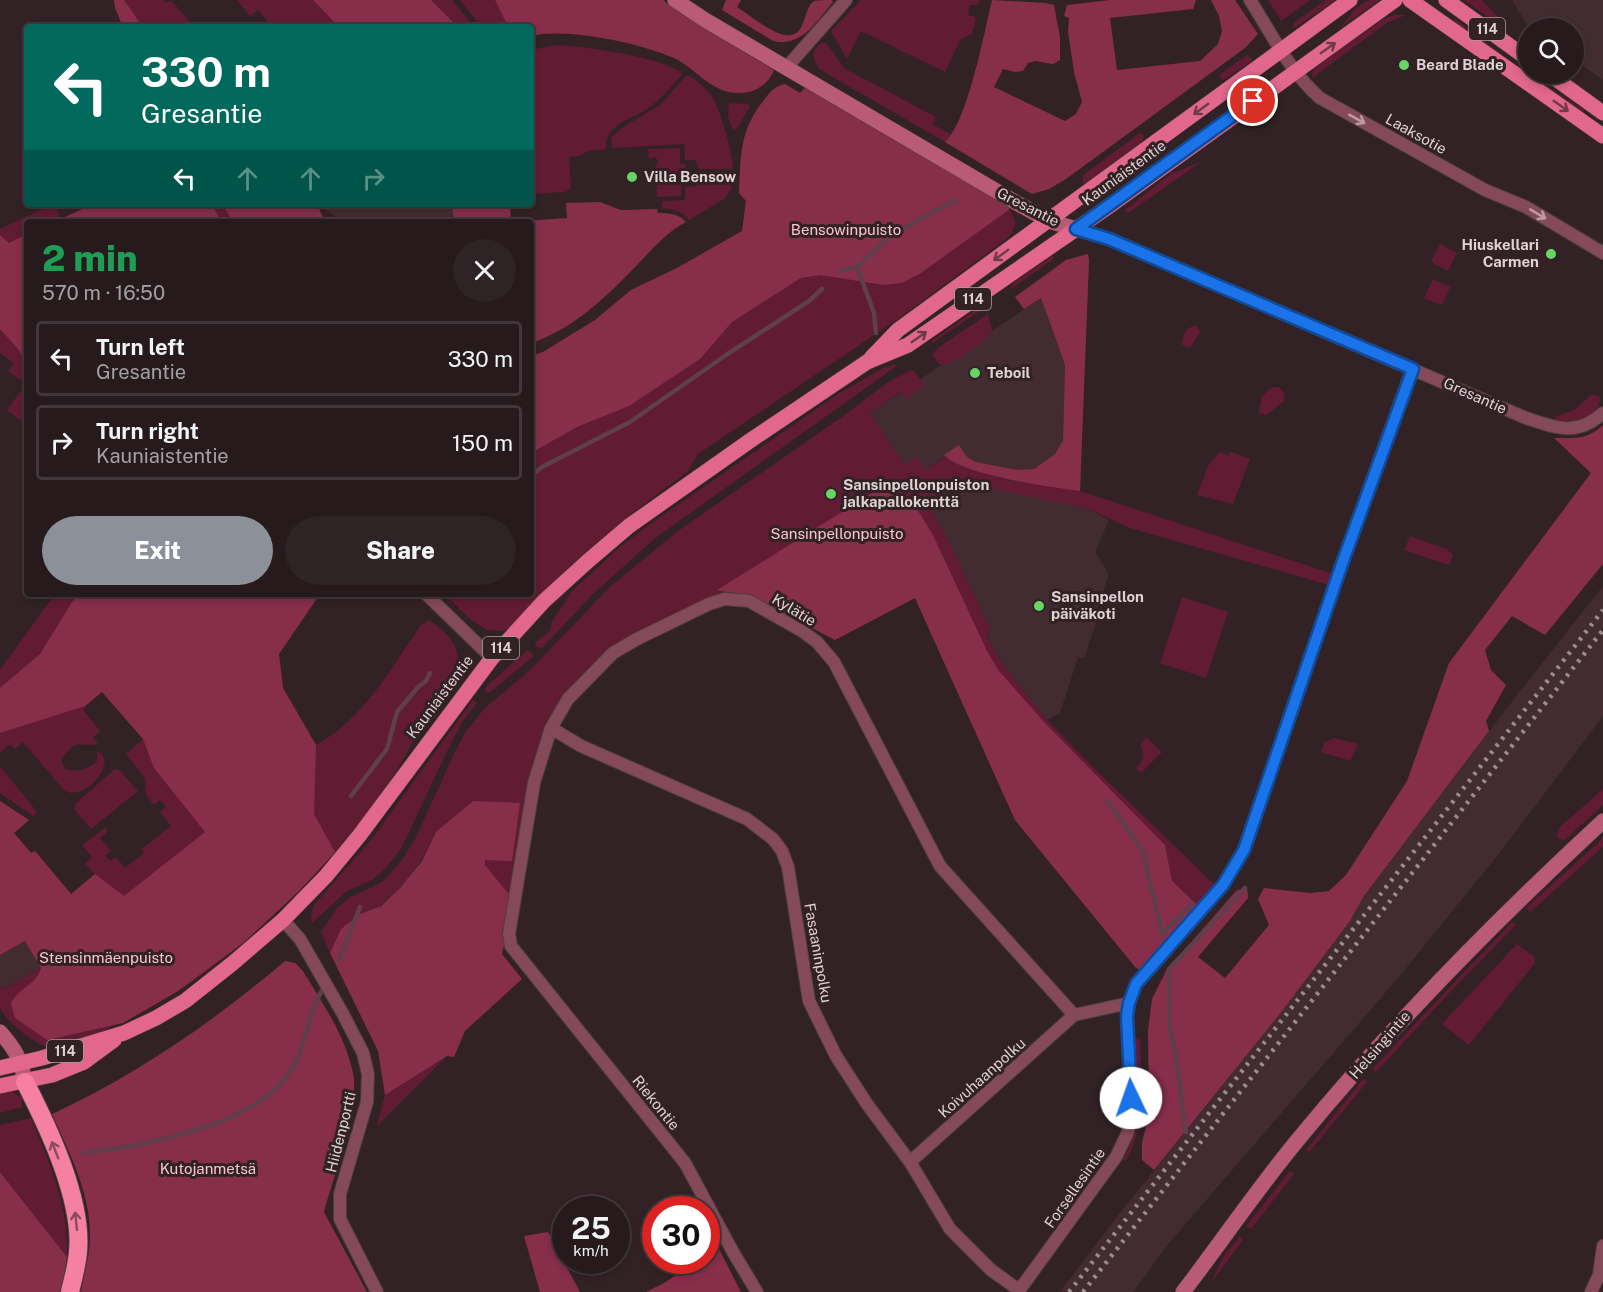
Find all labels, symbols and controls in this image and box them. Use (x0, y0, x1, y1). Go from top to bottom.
road number: 114 (1469, 18, 1505, 40)
map controls (1518, 18, 1584, 84)
button: search (1518, 18, 1584, 84)
one-way arrow (1320, 42, 1336, 54)
text: 330 m (141, 47, 271, 96)
icon: left (42, 48, 120, 126)
place label: Beard Blade (1416, 56, 1504, 73)
marker: Beard Blade (1397, 58, 1411, 72)
pin (1227, 75, 1278, 126)
icon: arrive (1236, 84, 1269, 117)
text: Gresantie (141, 97, 262, 129)
one-way arrow (1552, 100, 1568, 112)
one-way arrow (1193, 103, 1209, 115)
street label: Laaksotie (1383, 110, 1450, 157)
one-way arrow (1348, 113, 1365, 125)
street label: Kauniaistentie (1078, 136, 1169, 209)
icon: left (168, 162, 201, 195)
icon: ahead (231, 162, 264, 195)
icon: ahead (294, 162, 327, 195)
icon: right (357, 162, 390, 195)
place label: Villa Bensow (644, 168, 736, 185)
marker: Villa Bensow (625, 170, 639, 184)
street label: Gresantie (994, 184, 1062, 229)
one-way arrow (1529, 209, 1546, 221)
park label: Bensowinpuisto (791, 221, 901, 238)
place label: Hiuskellari Carmen (1461, 236, 1539, 270)
text: 2 min (42, 237, 138, 279)
button: close (453, 239, 516, 302)
marker: Hiuskellari Carmen (1544, 247, 1558, 261)
one-way arrow (994, 249, 1010, 262)
text: 570 m · 16:50 (42, 281, 165, 305)
road number: 114 (955, 288, 991, 310)
one-way arrow (911, 331, 927, 343)
text: Turn left (96, 334, 185, 360)
icon: left (45, 342, 78, 375)
text: 330 m (448, 346, 513, 372)
text: Gresantie (96, 360, 186, 384)
place label: Teboil (987, 364, 1031, 381)
marker: Teboil (968, 366, 982, 380)
street label: Gresantie (1441, 374, 1509, 417)
text: Turn right (96, 418, 199, 444)
icon: right (45, 426, 78, 459)
text: 150 m (452, 430, 513, 456)
text: Kauniaistentie (96, 444, 229, 468)
place label: Sansinpellonpuiston jalkapallokenttä (842, 476, 989, 510)
marker: Sansinpellonpuiston jalkapallokenttä (824, 487, 838, 501)
button: Exit (42, 516, 273, 585)
button: Share (285, 516, 516, 585)
park label: Sansinpellonpuisto (771, 525, 903, 542)
place label: Sansinpellon päiväkoti (1051, 588, 1144, 622)
street label: Kylätie (769, 590, 819, 629)
marker: Sansinpellon päiväkoti (1032, 599, 1046, 613)
road number: 114 (483, 637, 519, 659)
street label: Kauniaistentie (403, 652, 476, 742)
street label: Fasaaninpolku (801, 902, 836, 1004)
park label: Stensinmäenpuisto (39, 949, 173, 966)
street label: Helsingintie (1346, 1007, 1414, 1082)
street label: Koivuhaanpolku (935, 1034, 1029, 1121)
road number: 114 (47, 1040, 83, 1062)
position arrow (1099, 1066, 1163, 1130)
street label: Riekontie (629, 1072, 684, 1133)
street label: Hiidenportti (322, 1090, 359, 1174)
one-way arrow (49, 1141, 60, 1160)
street label: Forsellesintie (1041, 1144, 1108, 1231)
park label: Kutojanmetsä (160, 1160, 256, 1177)
speed limit sign: 30 (642, 1196, 720, 1274)
text: 25 (571, 1210, 611, 1246)
one-way arrow (71, 1211, 82, 1231)
text: km/h (573, 1242, 609, 1259)

